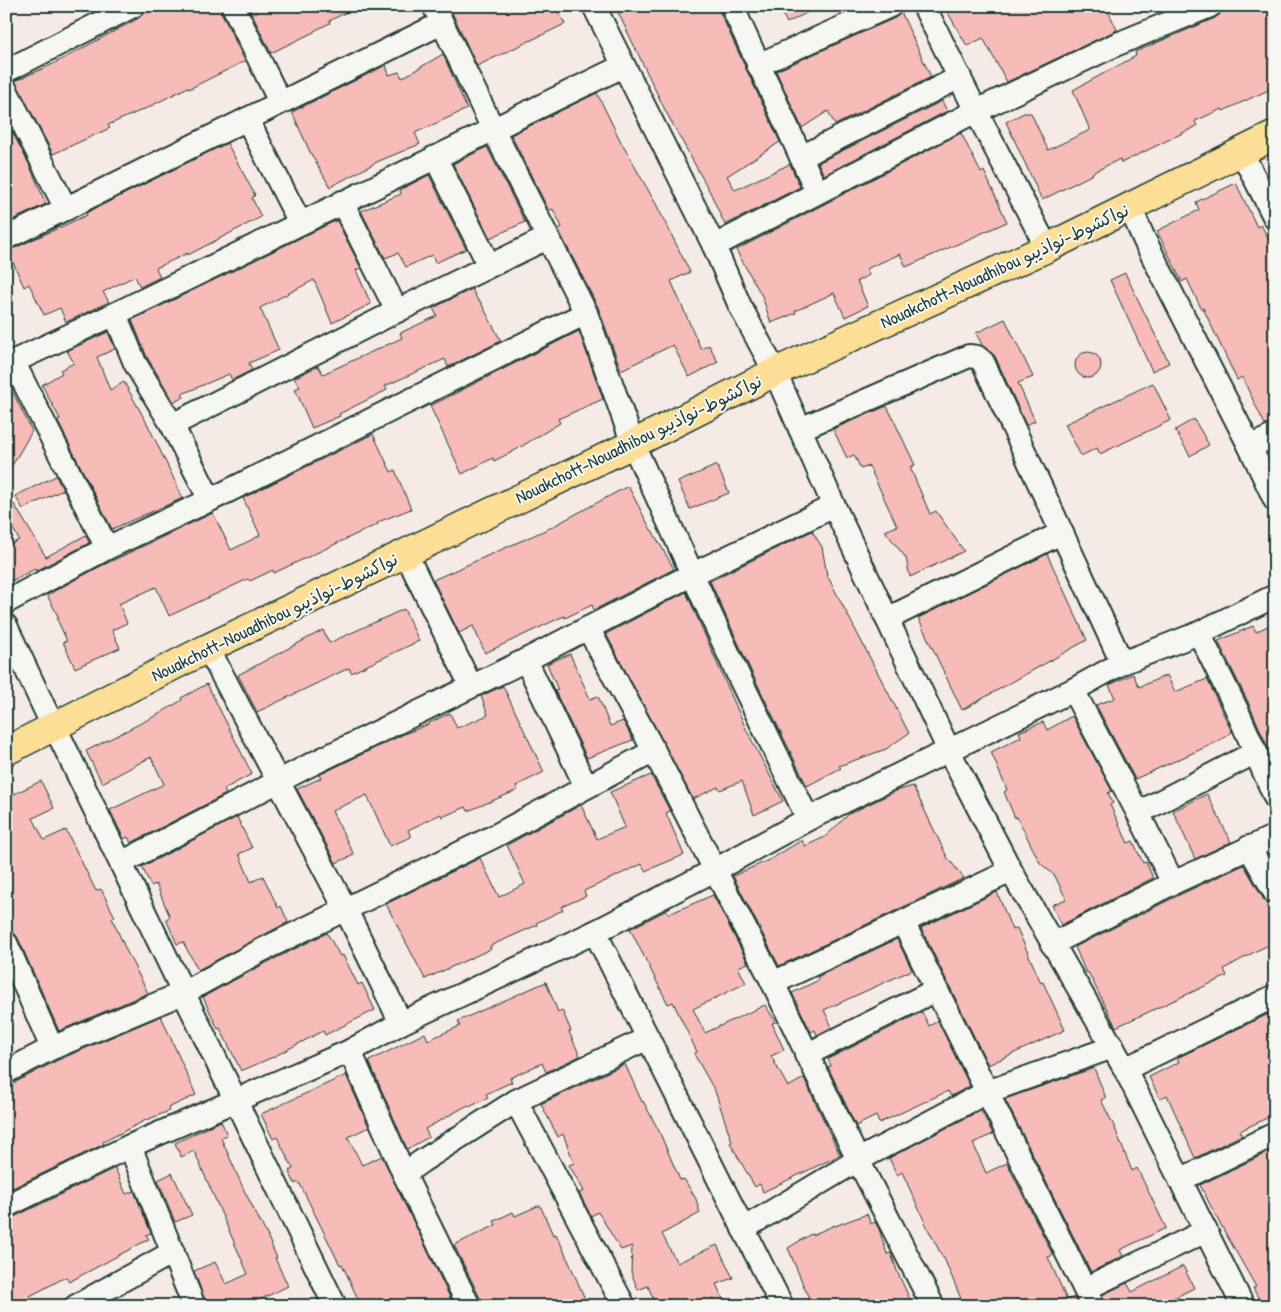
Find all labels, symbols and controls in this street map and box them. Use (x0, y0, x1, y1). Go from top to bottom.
street label: Nouakchott-Nouadhibou نواكشوط-نواذيبو (876, 197, 1134, 334)
street label: Nouakchott-Nouadhibou نواكشوط-نواذيبو (511, 368, 767, 510)
street label: Nouakchott-Nouadhibou نواكشوط-نواذيبو (147, 546, 403, 688)

